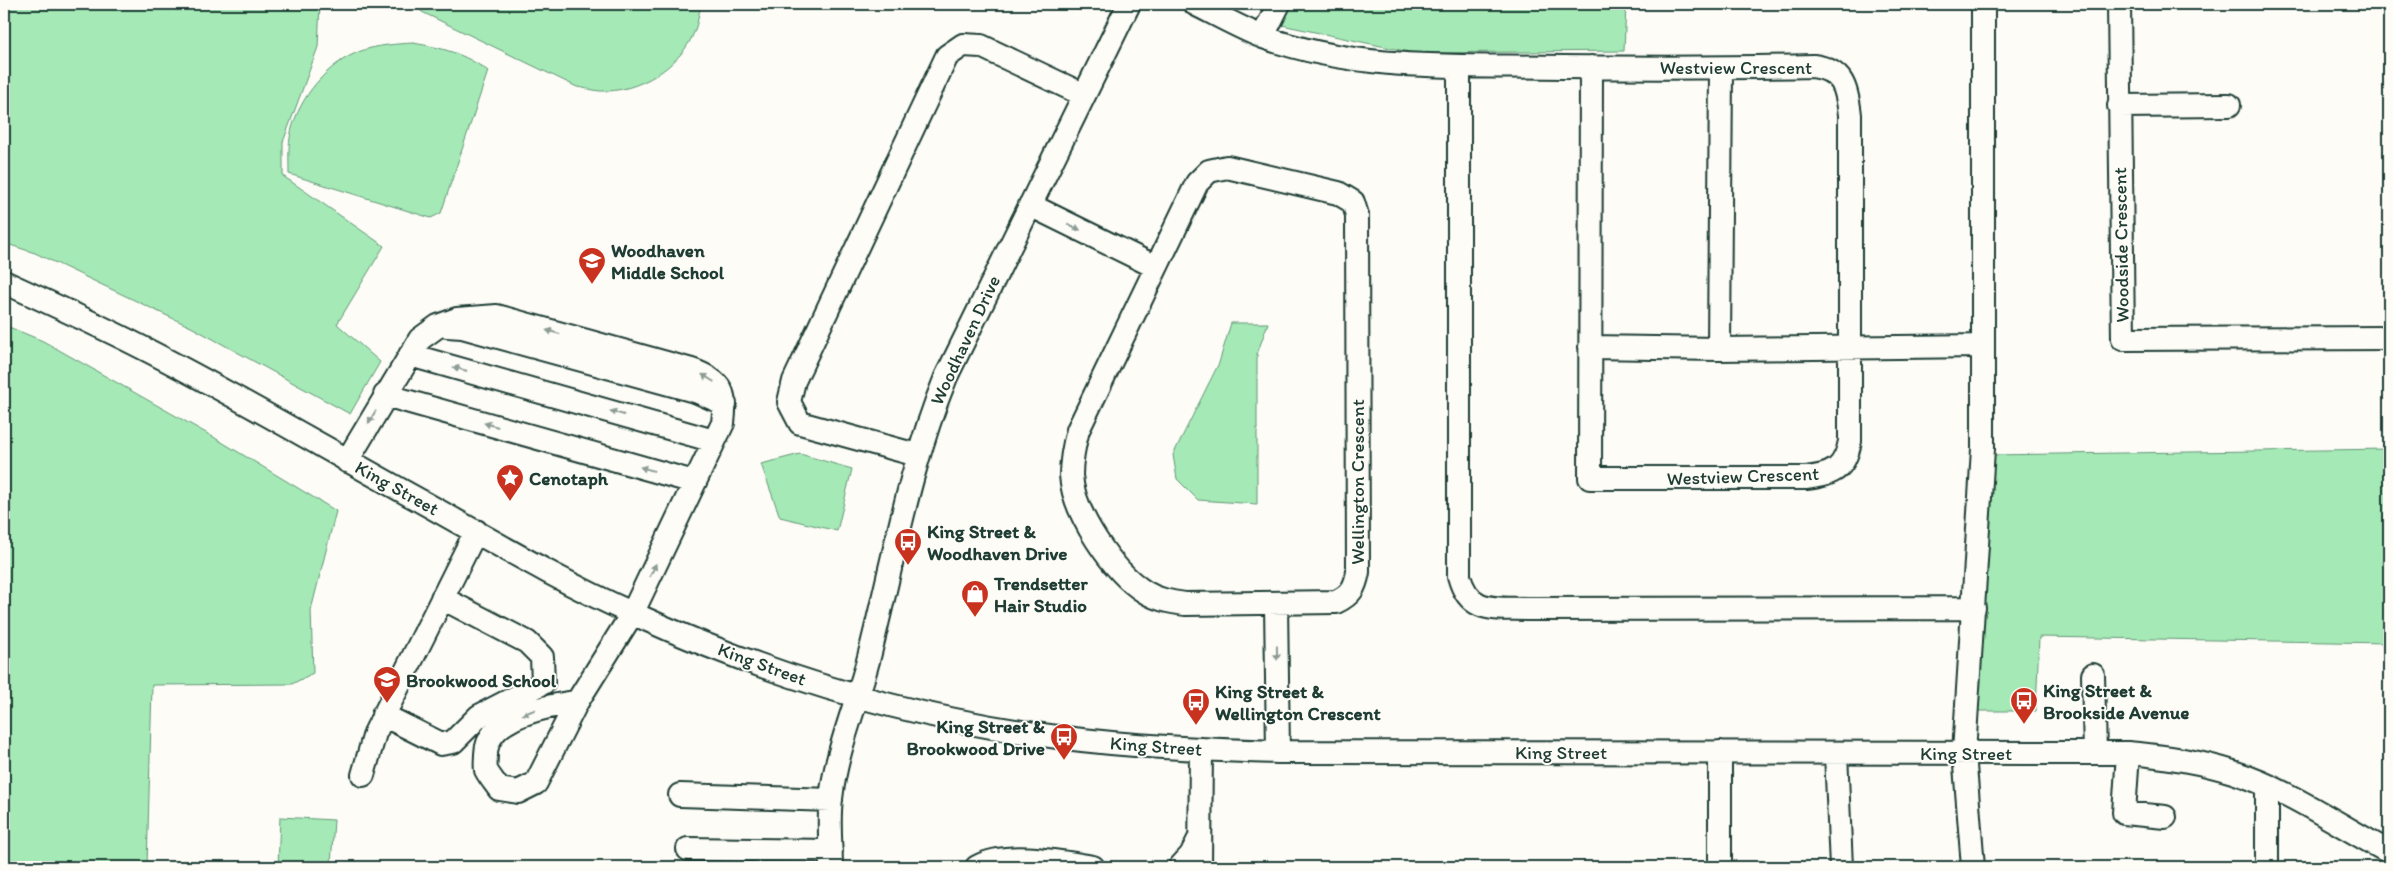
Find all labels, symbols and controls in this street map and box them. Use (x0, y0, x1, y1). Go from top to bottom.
street label: Westview Crescent (1660, 56, 1812, 79)
street label: Woodside Crescent (2108, 167, 2134, 323)
one-way arrow (1067, 223, 1081, 231)
place label: Woodhaven Middle School (611, 239, 725, 284)
school or university icon: Woodhaven Middle School (577, 246, 607, 285)
street label: Woodhaven Drive (925, 271, 1005, 409)
one-way arrow (545, 327, 560, 335)
one-way arrow (453, 365, 468, 373)
one-way arrow (701, 373, 715, 382)
street label: Wellington Crescent (1346, 399, 1369, 565)
one-way arrow (609, 409, 624, 417)
one-way arrow (367, 411, 376, 424)
one-way arrow (483, 421, 499, 429)
street label: King Street (351, 456, 443, 520)
street label: Westview Crescent (1666, 462, 1820, 490)
place icon: Cenotaph (495, 463, 525, 502)
one-way arrow (640, 465, 655, 473)
place label: Cenotaph (529, 467, 609, 490)
place label: King Street & Woodhaven Drive (927, 520, 1067, 565)
bus stop icon: King Street & Woodhaven Drive (893, 527, 923, 566)
one-way arrow (650, 563, 658, 577)
place label: Trendsetter Hair Studio (993, 572, 1089, 617)
shop icon: Trendsetter Hair Studio (960, 579, 990, 618)
street label: King Street (715, 637, 809, 691)
one-way arrow (1273, 645, 1281, 661)
school or university icon: Brookwood School (372, 665, 402, 704)
place label: Brookwood School (406, 669, 557, 692)
place label: King Street & Brookside Avenue (2043, 679, 2189, 724)
place label: King Street & Wellington Crescent (1215, 680, 1381, 725)
bus stop icon: King Street & Brookside Avenue (2009, 686, 2039, 725)
bus stop icon: King Street & Wellington Crescent (1181, 687, 1211, 726)
one-way arrow (522, 709, 536, 717)
place label: King Street & Brookwood Drive (906, 715, 1046, 760)
bus stop icon: King Street & Brookwood Drive (1049, 722, 1079, 761)
street label: King Street (1109, 731, 1203, 761)
street label: King Street (1515, 741, 1607, 764)
street label: King Street (1920, 742, 2012, 765)

